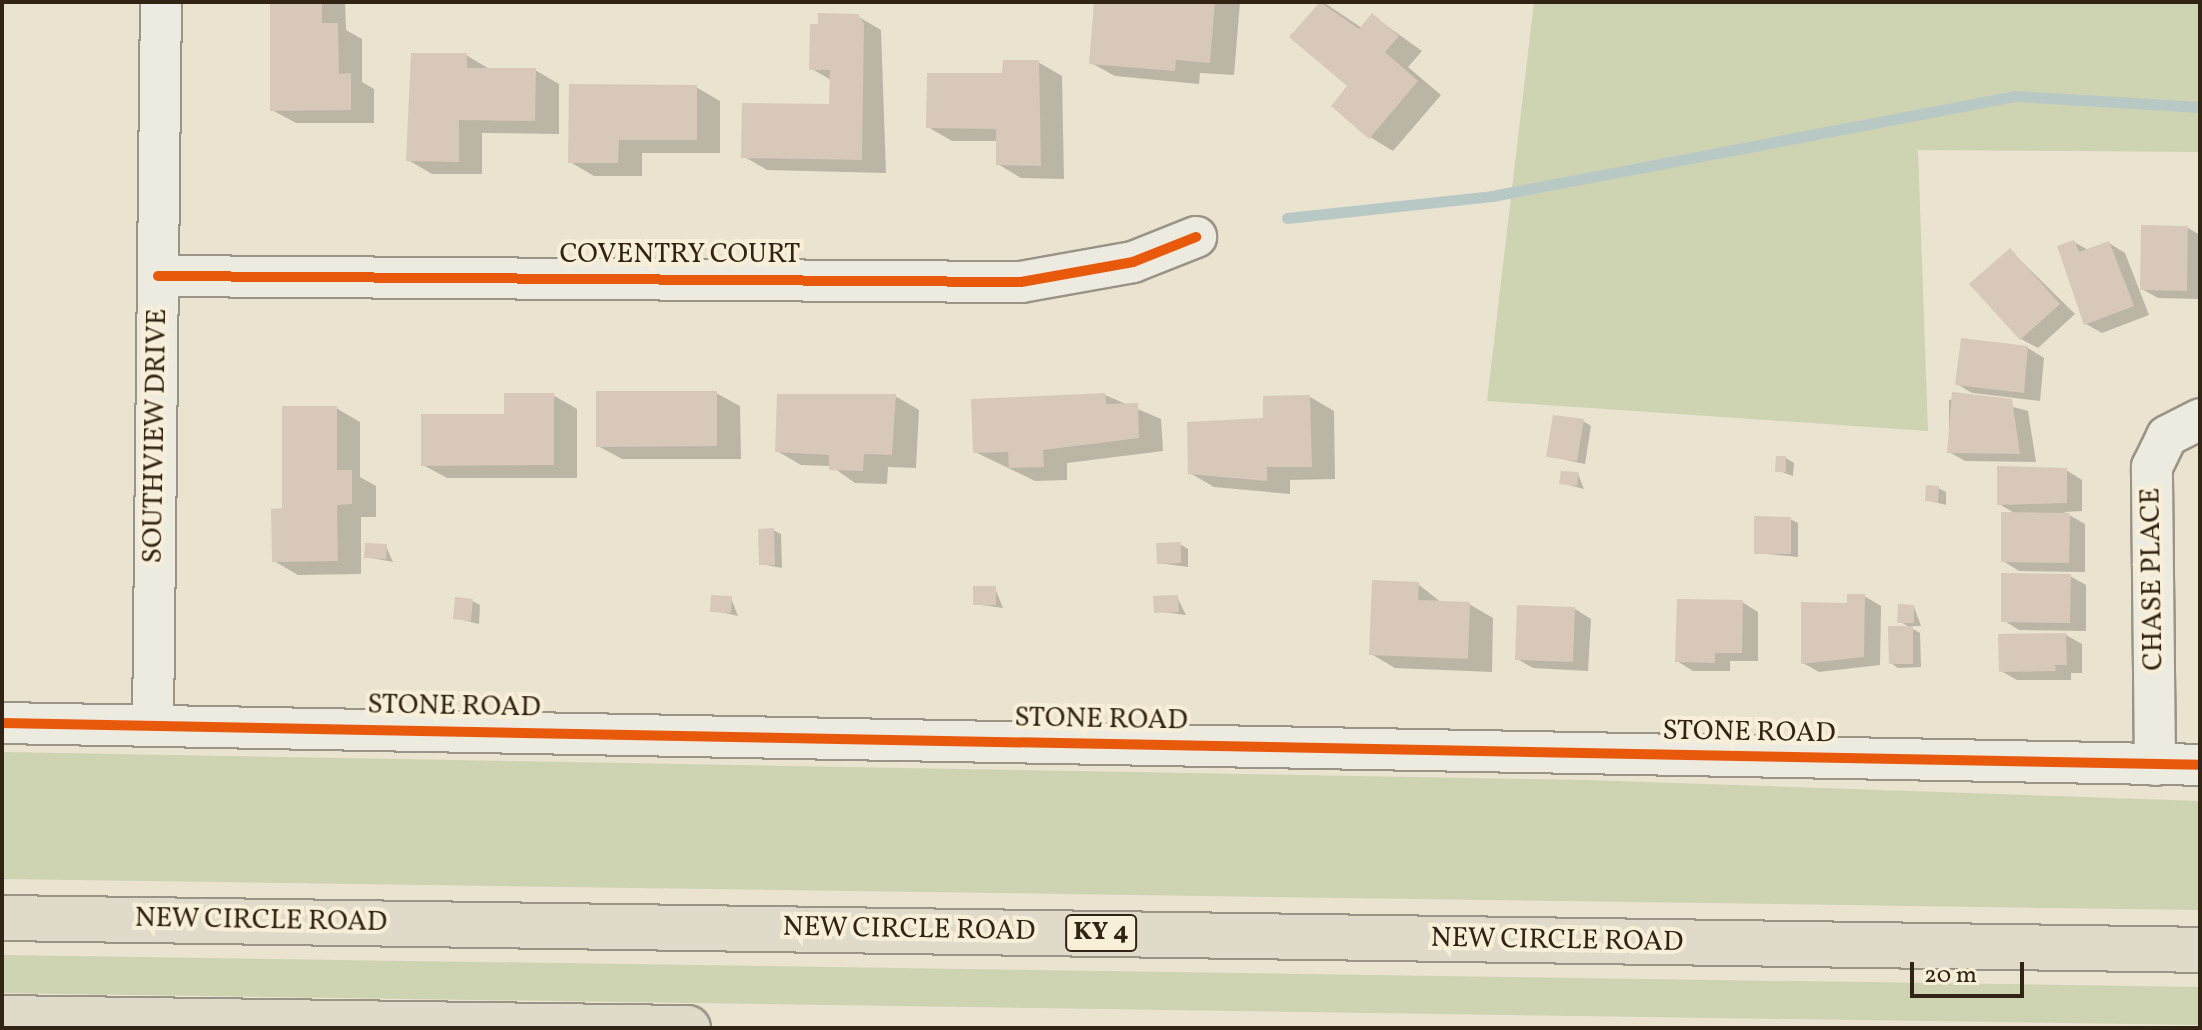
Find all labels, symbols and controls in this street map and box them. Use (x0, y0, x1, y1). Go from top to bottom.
street label: COVENTRY COURT (559, 238, 801, 272)
street label: SOUTHVIEW DRIVE (137, 308, 175, 564)
street label: CHASE PLACE (2135, 487, 2171, 671)
street label: STONE ROAD (367, 689, 541, 725)
street label: STONE ROAD (1014, 702, 1188, 738)
street label: STONE ROAD (1662, 715, 1836, 751)
street label: NEW CIRCLE ROAD (134, 902, 388, 940)
street label: NEW CIRCLE ROAD (782, 911, 1036, 949)
road number: KY 4 (1063, 911, 1139, 955)
street label: NEW CIRCLE ROAD (1430, 922, 1684, 960)
scale bar (1914, 946, 2028, 996)
text: 20 m (1924, 959, 1977, 993)

